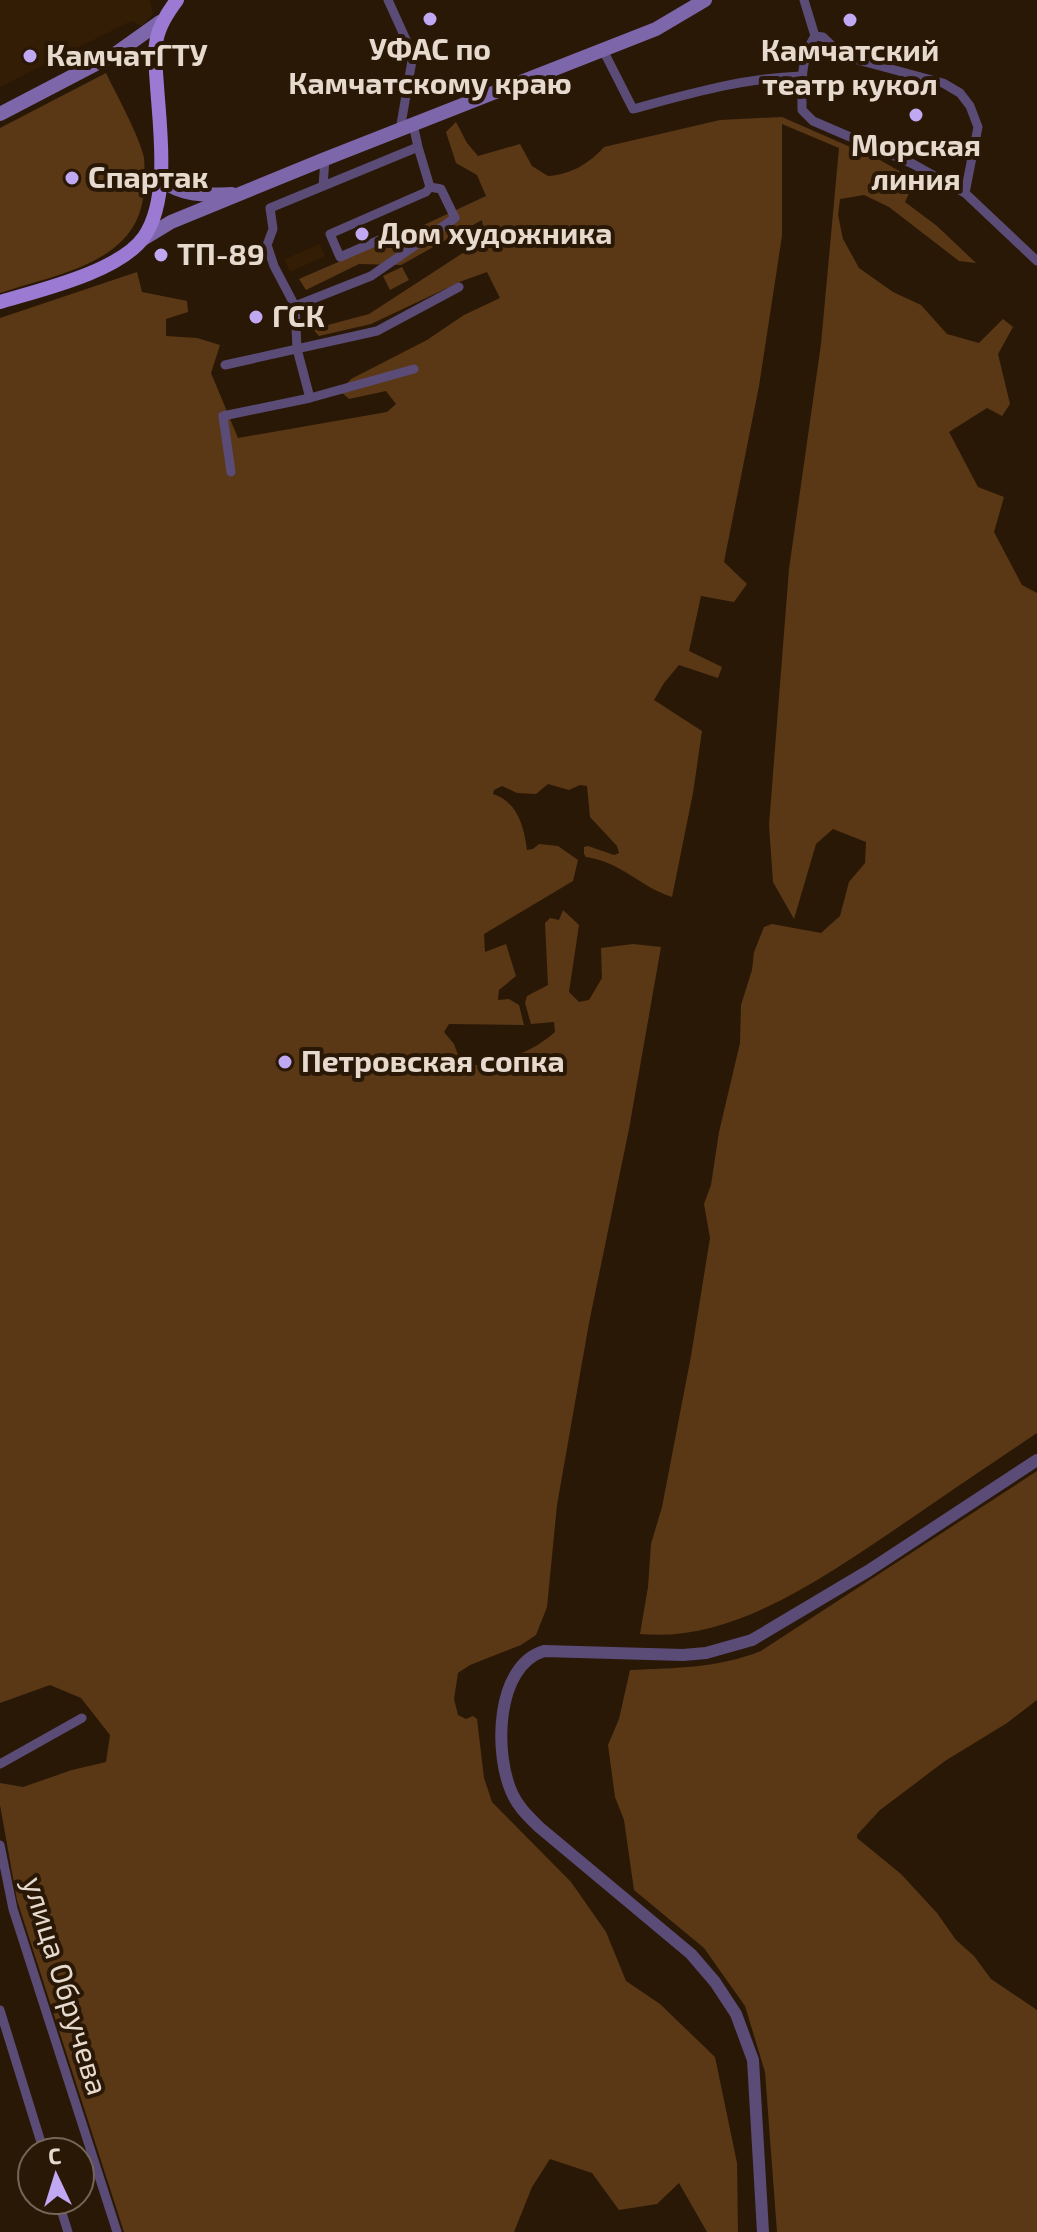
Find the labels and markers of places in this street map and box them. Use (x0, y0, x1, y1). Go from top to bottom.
marker: УФАС по Камчатскому краю (421, 10, 439, 28)
marker: Камчатский театр кукол (841, 11, 859, 29)
place label: УФАС по Камчатскому краю (288, 30, 572, 101)
place label: Камчатский театр кукол (761, 31, 939, 102)
place label: КамчатГТУ (46, 36, 208, 72)
marker: КамчатГТУ (21, 47, 39, 65)
marker: Морская линия (907, 106, 925, 124)
place label: Морская линия (851, 126, 981, 196)
place label: Спартак (88, 158, 208, 194)
marker: Спартак (63, 169, 81, 187)
place label: Дом художника (378, 214, 612, 251)
marker: Дом художника (353, 225, 371, 243)
place label: ТП-89 (177, 235, 265, 271)
marker: ТП-89 (152, 246, 170, 264)
place label: ГСК (272, 297, 325, 333)
marker: ГСК (247, 308, 265, 326)
place label: Петровская сопка (301, 1042, 565, 1078)
marker: Петровская сопка (276, 1053, 294, 1071)

